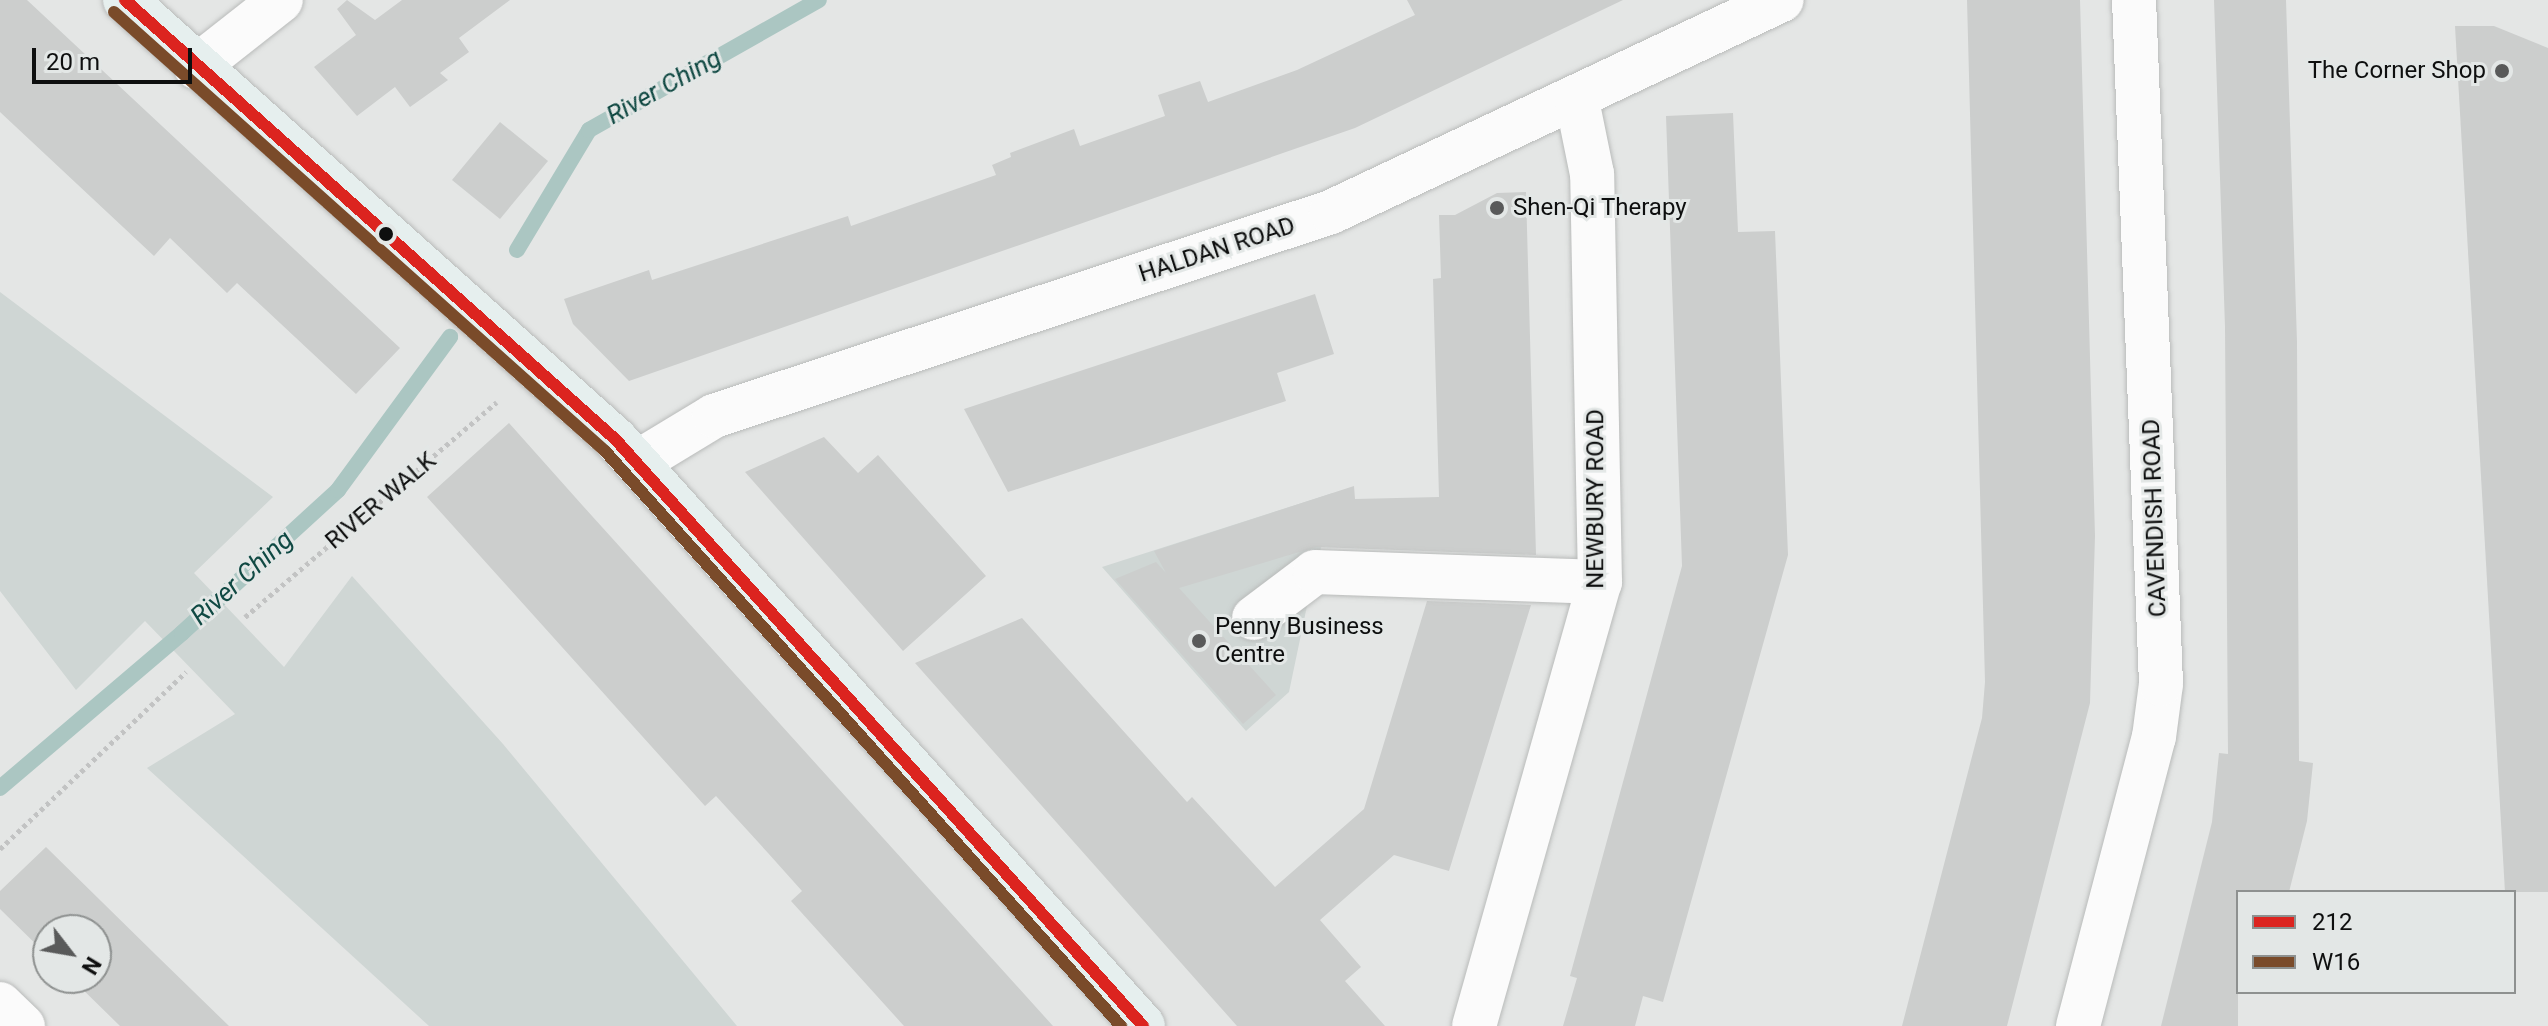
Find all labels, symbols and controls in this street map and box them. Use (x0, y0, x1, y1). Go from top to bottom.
scale bar (36, 32, 196, 82)
water label: River Ching (601, 43, 727, 131)
text: 20 m (46, 48, 100, 76)
place label: The Corner Shop (2308, 57, 2486, 85)
marker: The Corner Shop (2493, 62, 2511, 80)
place label: Shen-Qi Therapy (1513, 194, 1687, 222)
marker: Shen-Qi Therapy (1488, 199, 1506, 217)
street label: HALDAN ROAD (1135, 211, 1299, 289)
unlabelled marker (378, 226, 394, 242)
street label: NEWBURY ROAD (1582, 409, 1610, 589)
street label: CAVENDISH ROAD (2137, 418, 2173, 618)
street label: RIVER WALK (320, 446, 442, 556)
water label: River Ching (185, 524, 299, 632)
place label: Penny Business Centre (1215, 613, 1384, 669)
marker: Penny Business Centre (1190, 632, 1208, 650)
legend (2236, 890, 2516, 994)
text: 212 (2312, 908, 2352, 936)
north arrow (32, 914, 112, 994)
text: W16 (2312, 948, 2360, 976)
text: N (77, 952, 106, 979)

